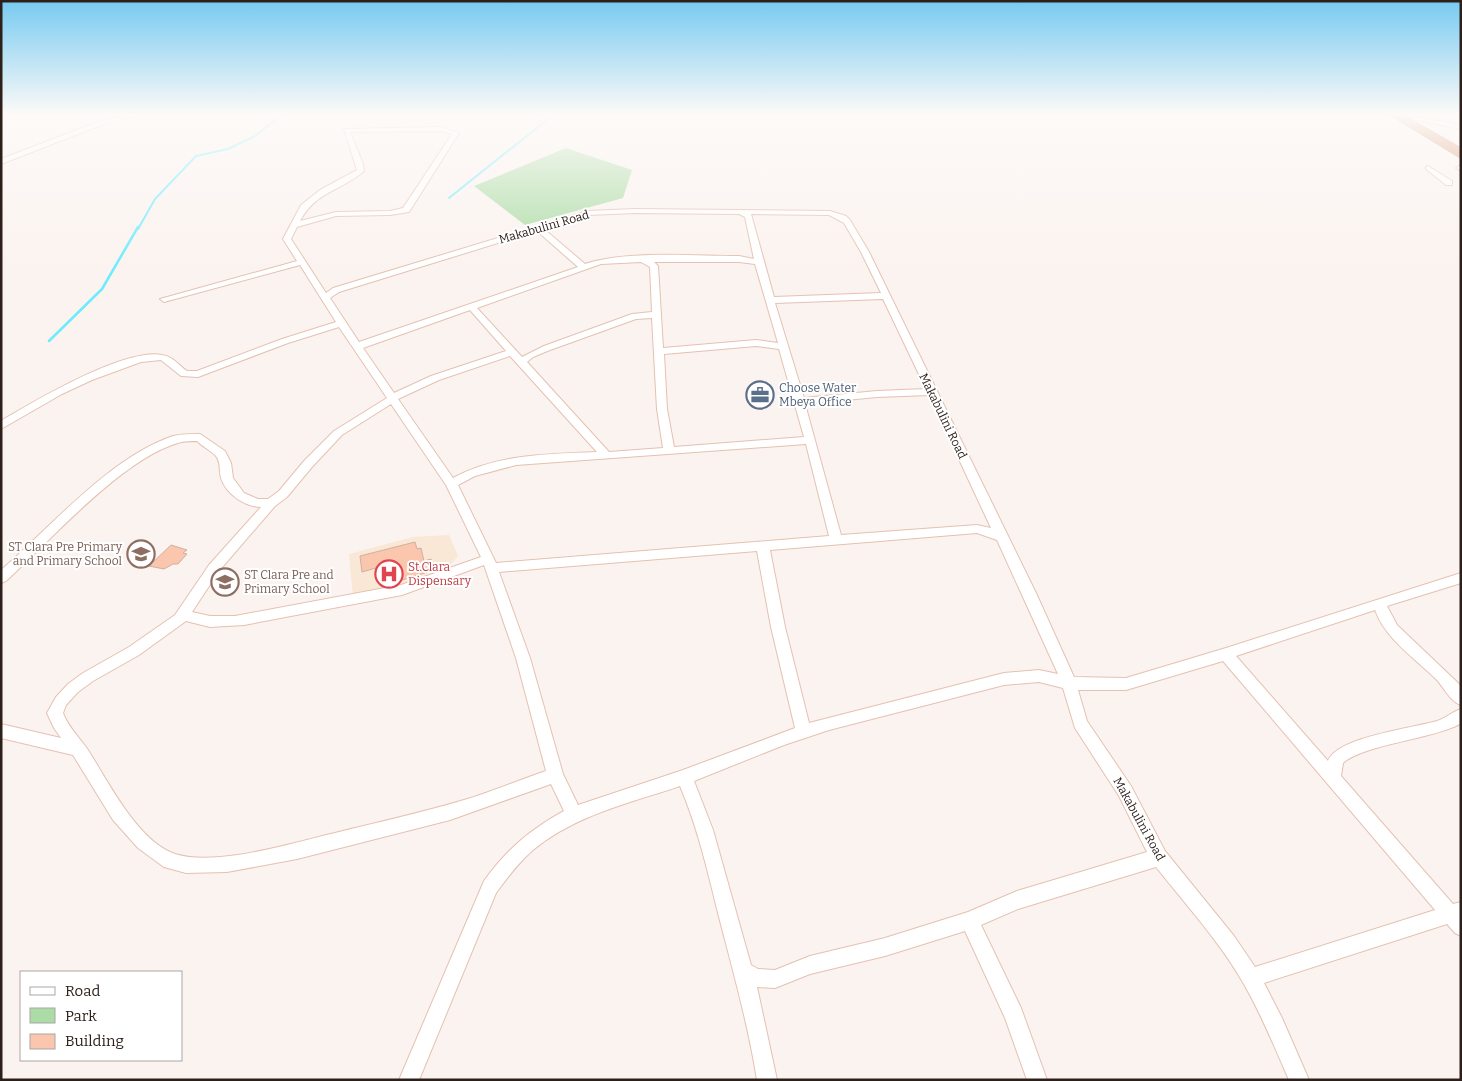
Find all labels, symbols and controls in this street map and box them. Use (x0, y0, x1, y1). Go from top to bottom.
street label: Makabulini Road (497, 207, 591, 247)
street label: Makabulini Road (916, 371, 970, 461)
office icon: Choose Water Mbeya Office (745, 380, 775, 410)
place label: Choose Water Mbeya Office (779, 381, 857, 409)
school or university icon: ST Clara Pre Primary and Primary School (126, 539, 156, 569)
place label: ST Clara Pre Primary and Primary School (8, 540, 123, 568)
hospital icon: St.Clara Dispensary (374, 559, 404, 589)
place label: St.Clara Dispensary (408, 560, 472, 588)
school or university icon: ST Clara Pre and Primary School (210, 567, 240, 597)
place label: ST Clara Pre and Primary School (244, 568, 334, 596)
street label: Makabulini Road (1110, 775, 1168, 863)
legend (20, 971, 182, 1061)
text: Road (65, 982, 100, 1000)
text: Park (65, 1007, 97, 1025)
text: Building (65, 1032, 124, 1050)

